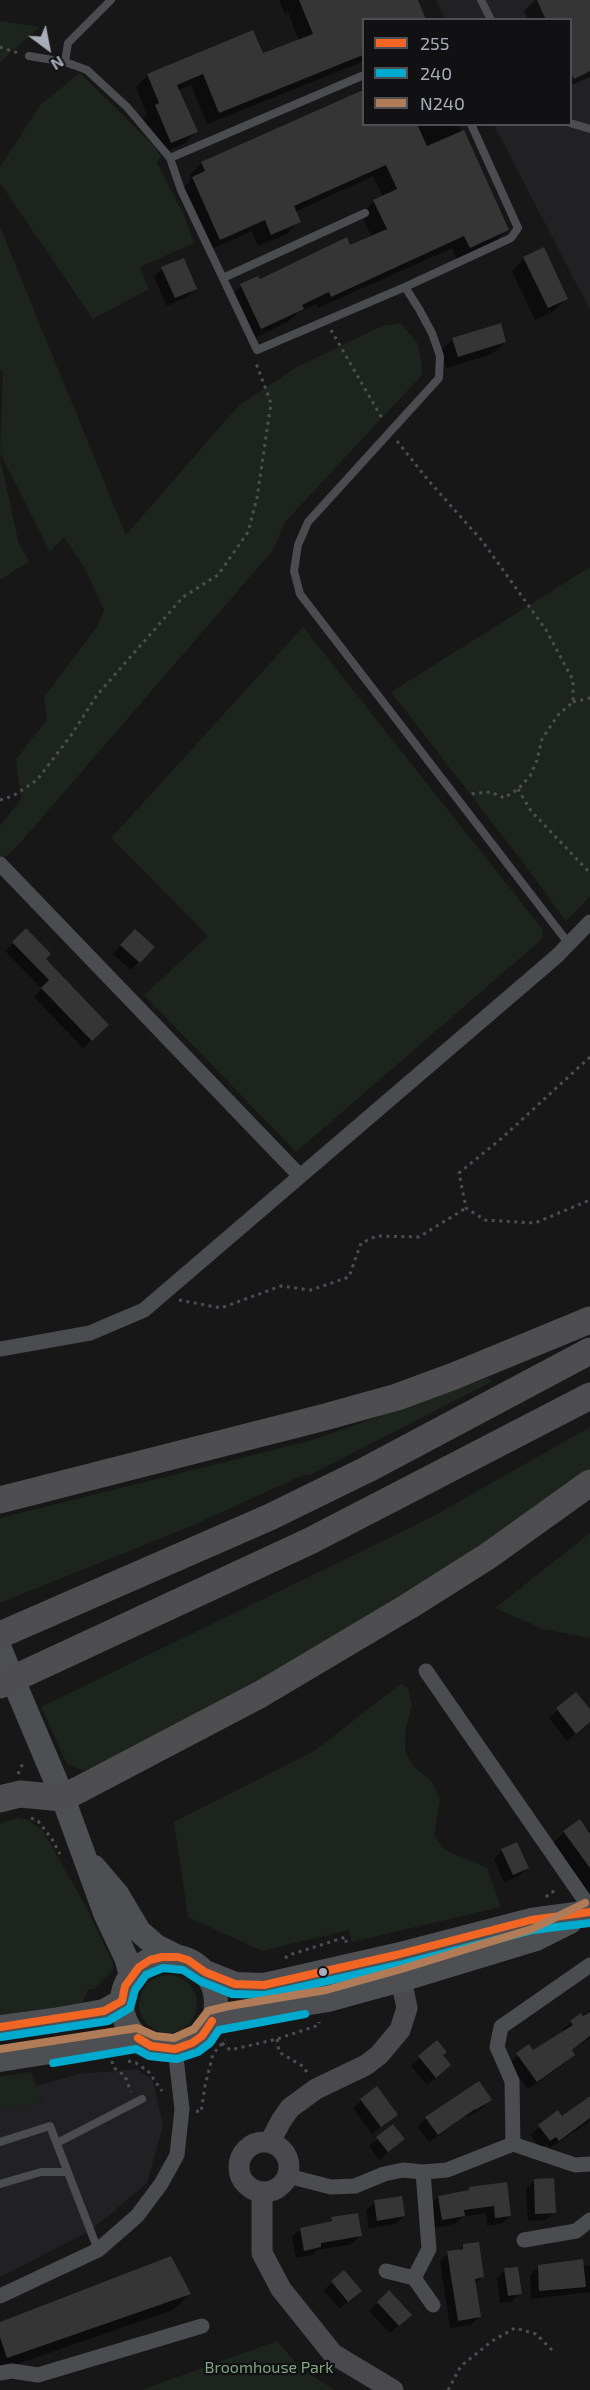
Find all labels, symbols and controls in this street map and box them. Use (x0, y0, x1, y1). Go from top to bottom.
north arrow (18, 18, 78, 78)
legend (362, 18, 572, 126)
text: 255 (420, 32, 449, 54)
text: N (48, 53, 68, 75)
text: 240 (420, 62, 452, 84)
text: N240 (420, 92, 465, 114)
unlabelled marker (317, 1966, 329, 1978)
park label: Broomhouse Park (205, 2358, 333, 2378)

